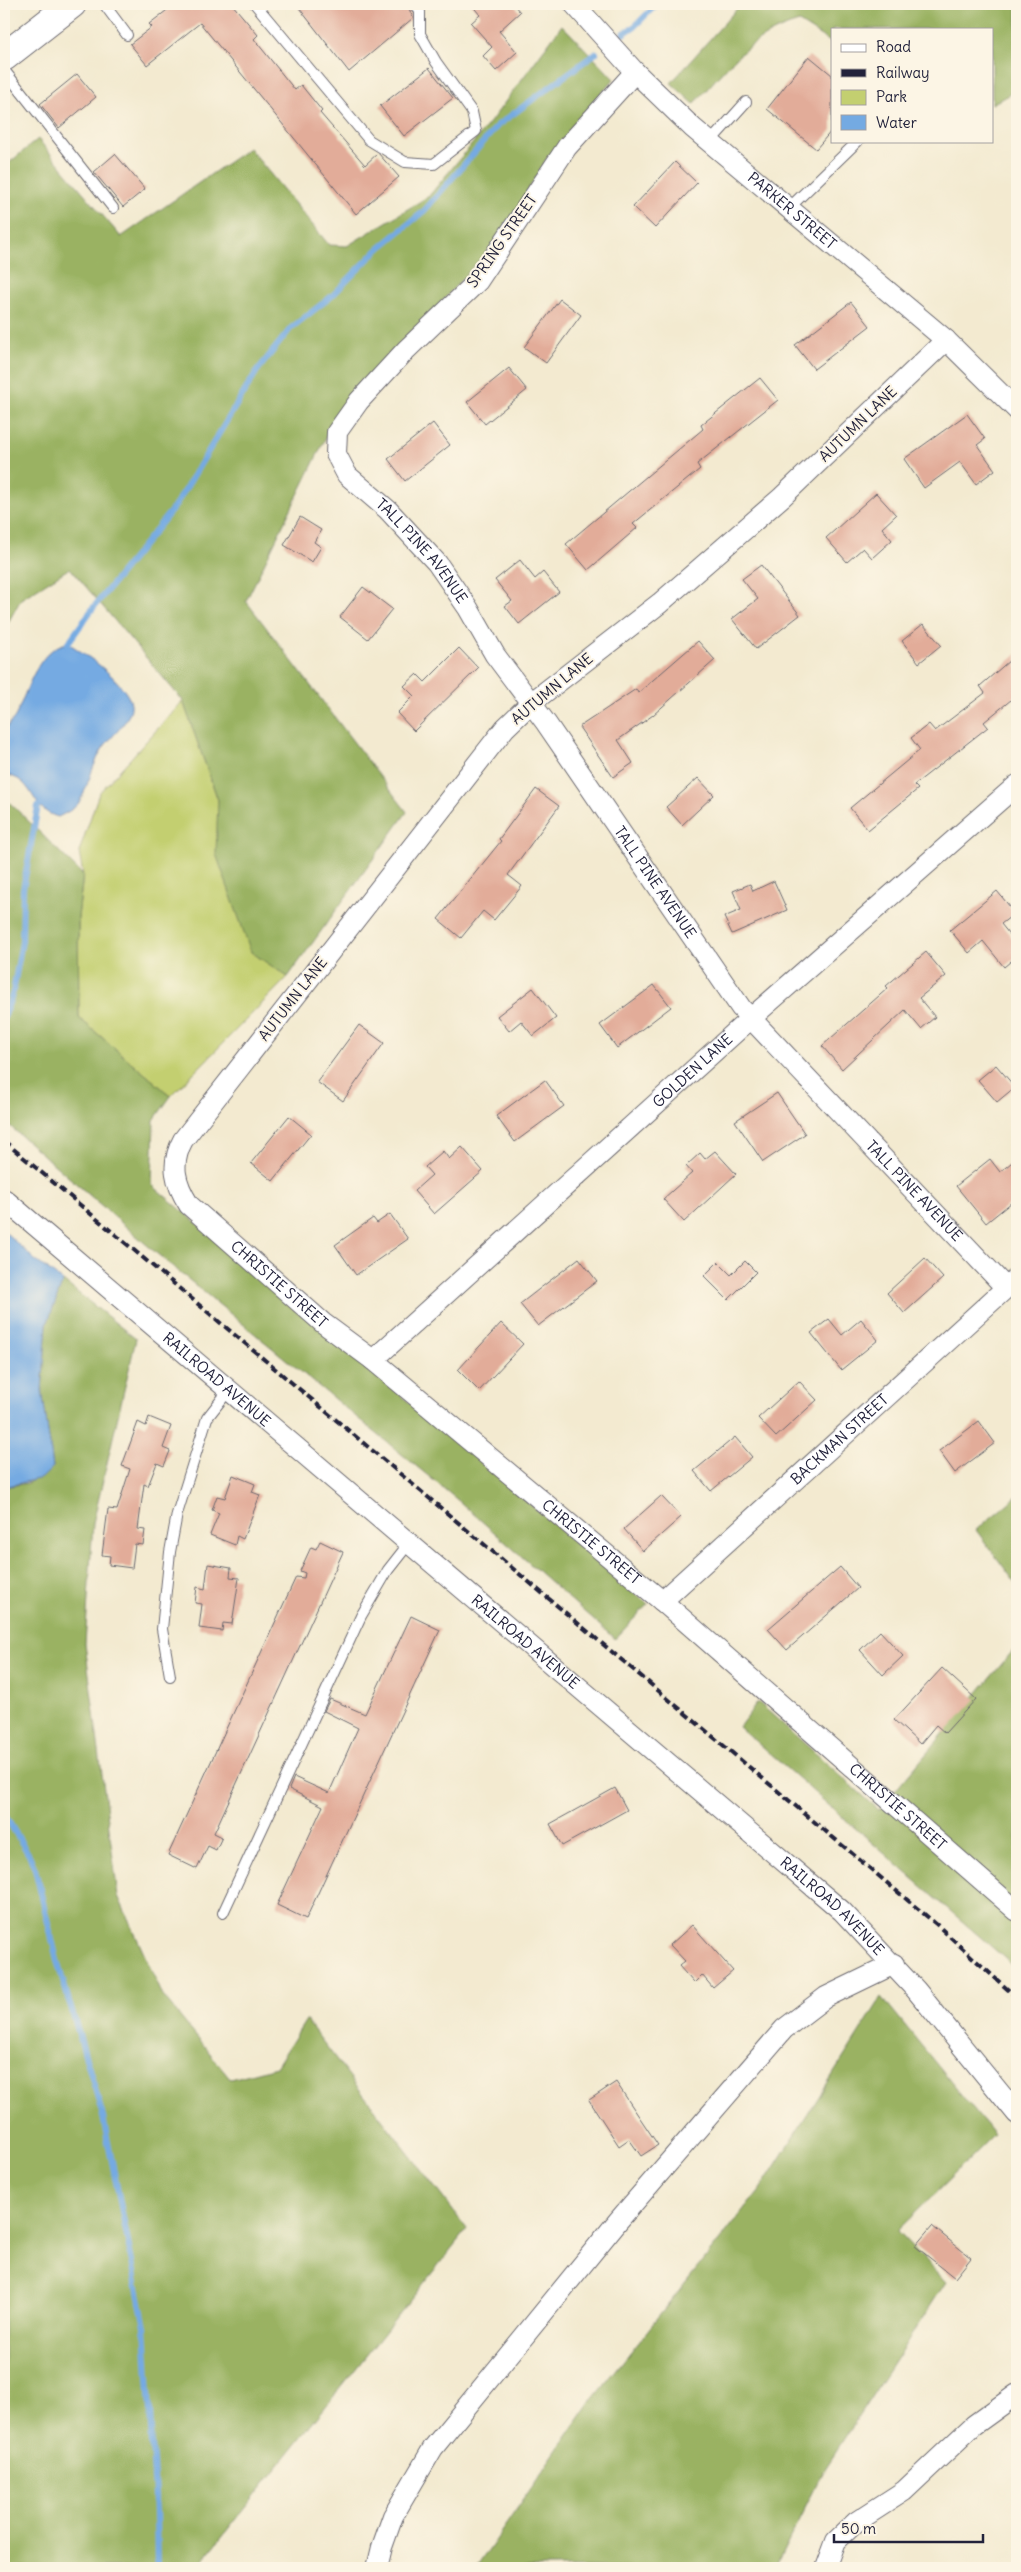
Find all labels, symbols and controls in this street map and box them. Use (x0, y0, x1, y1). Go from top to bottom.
legend (831, 28, 994, 142)
text: Road (876, 37, 911, 56)
text: Railway (876, 63, 930, 82)
text: Park (876, 87, 907, 106)
text: Water (876, 113, 917, 132)
street label: PARKER STREET (744, 168, 841, 253)
street label: SPRING STREET (462, 190, 541, 291)
street label: AUTUMN LANE (815, 382, 901, 466)
street label: TALL PINE AVENUE (372, 494, 472, 607)
street label: AUTUMN LANE (507, 649, 597, 728)
street label: TALL PINE AVENUE (610, 822, 701, 942)
street label: AUTUMN LANE (254, 953, 331, 1044)
street label: GOLDEN LANE (648, 1029, 736, 1111)
street label: TALL PINE AVENUE (862, 1136, 967, 1245)
street label: CHRISTIE STREET (227, 1236, 332, 1332)
street label: RAILROAD AVENUE (159, 1328, 275, 1431)
street label: BACKMAN STREET (786, 1390, 892, 1488)
street label: CHRISTIE STREET (538, 1495, 645, 1588)
street label: RAILROAD AVENUE (468, 1590, 584, 1693)
street label: CHRISTIE STREET (845, 1759, 951, 1854)
street label: RAILROAD AVENUE (776, 1853, 889, 1959)
scale bar (834, 2512, 982, 2544)
text: 50 m (841, 2519, 876, 2538)

